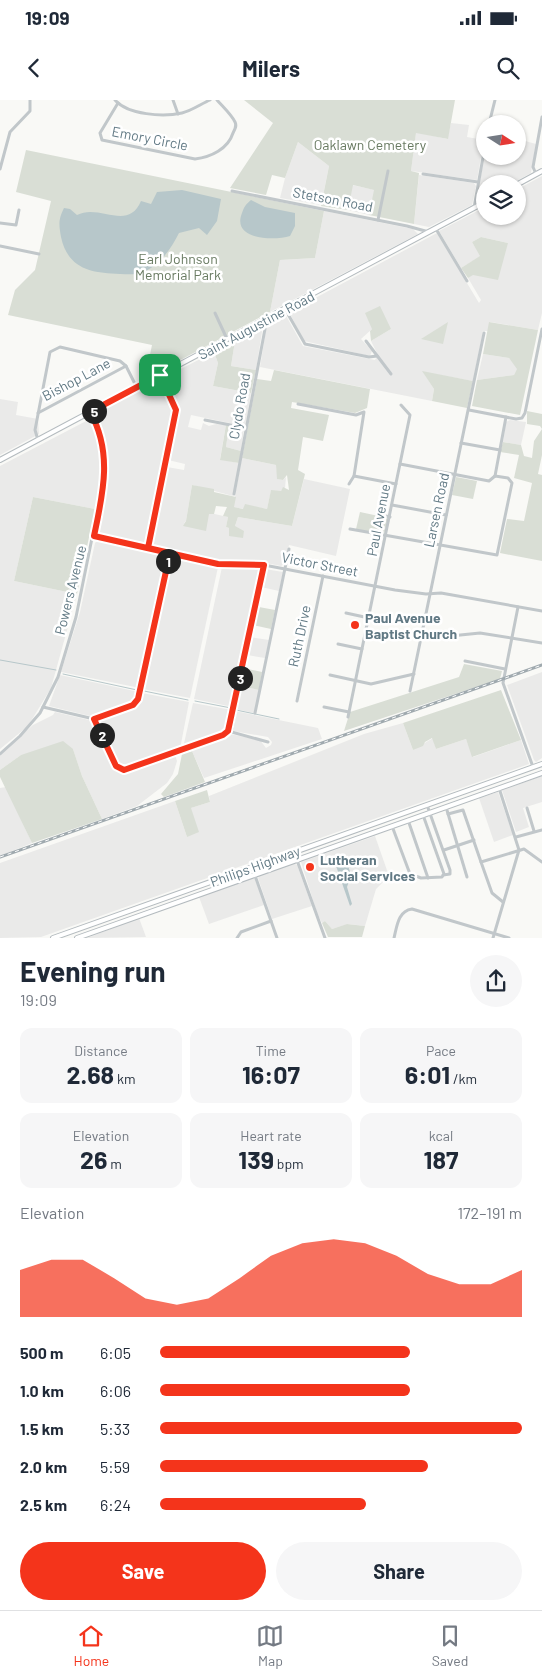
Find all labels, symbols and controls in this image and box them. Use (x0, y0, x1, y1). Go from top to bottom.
text: 19:09 (25, 6, 70, 29)
icon: back (20, 54, 48, 82)
icon: search (494, 54, 522, 82)
text: Milers (242, 55, 300, 81)
north arrow (476, 115, 526, 165)
map controls (476, 115, 526, 225)
street label: Emory Circle (110, 122, 190, 154)
park label: Oaklawn Cemetery (314, 136, 427, 153)
button: layers (476, 175, 526, 225)
street label: Stetson Road (292, 183, 374, 215)
park label: Earl Johnson Memorial Park (135, 250, 221, 283)
street label: Saint Augustine Road (195, 287, 317, 363)
street label: Bishop Lane (39, 354, 113, 404)
pin (139, 354, 181, 396)
icon: arrive (146, 361, 174, 389)
street label: Clydo Road (225, 372, 253, 440)
pin: 5 (82, 398, 106, 424)
text: 5 (91, 403, 98, 420)
street label: Larsen Road (420, 471, 452, 549)
street label: Paul Avenue (363, 482, 393, 558)
street label: Powers Avenue (51, 543, 89, 637)
pin: 1 (156, 548, 180, 574)
street label: Victor Street (280, 548, 360, 580)
text: 1 (166, 553, 171, 570)
street label: Ruth Drive (284, 604, 314, 668)
place label: Paul Avenue Baptist Church (365, 609, 457, 642)
marker: Paul Avenue Baptist Church (349, 619, 361, 631)
pin: 3 (228, 666, 252, 690)
text: 3 (237, 670, 244, 687)
pin: 2 (90, 722, 114, 748)
text: 2 (99, 727, 106, 744)
street label: Philips Highway (208, 842, 303, 890)
place label: Lutheran Social Services (320, 851, 415, 884)
marker: Lutheran Social Services (304, 861, 316, 873)
text: Evening run (20, 954, 166, 988)
button: share (470, 955, 522, 1007)
text: 19:09 (20, 990, 57, 1009)
text: Distance (74, 1042, 128, 1059)
text: Time (256, 1042, 286, 1059)
text: Pace (426, 1042, 456, 1059)
text: 2.68 (66, 1059, 114, 1089)
text: 16:07 (242, 1059, 300, 1089)
text: 6:01 (405, 1059, 450, 1089)
text: km (114, 1070, 136, 1087)
text: /km (450, 1070, 477, 1087)
text: Elevation (73, 1127, 129, 1144)
text: Heart rate (240, 1127, 302, 1144)
text: kcal (429, 1127, 453, 1144)
text: 26 (80, 1144, 108, 1174)
text: 139 (238, 1144, 274, 1174)
text: 187 (424, 1144, 458, 1174)
text: m (108, 1155, 122, 1172)
text: bpm (274, 1155, 304, 1172)
text: Elevation (20, 1203, 84, 1222)
text: 172–191 m (457, 1203, 522, 1222)
text: 500 m (20, 1343, 63, 1362)
text: 6:05 (100, 1343, 131, 1362)
text: 1.0 km (20, 1381, 64, 1400)
text: 6:06 (100, 1381, 131, 1400)
text: 1.5 km (20, 1419, 64, 1438)
text: 5:33 (100, 1419, 130, 1438)
text: 2.0 km (20, 1457, 67, 1476)
text: 5:59 (100, 1457, 130, 1476)
text: 2.5 km (20, 1495, 67, 1514)
text: 6:24 (100, 1495, 131, 1514)
button: Save (20, 1542, 266, 1600)
button: Share (276, 1542, 522, 1600)
tab: Home (74, 1622, 109, 1669)
tab: Map (256, 1622, 284, 1669)
tab: Saved (432, 1622, 468, 1669)

